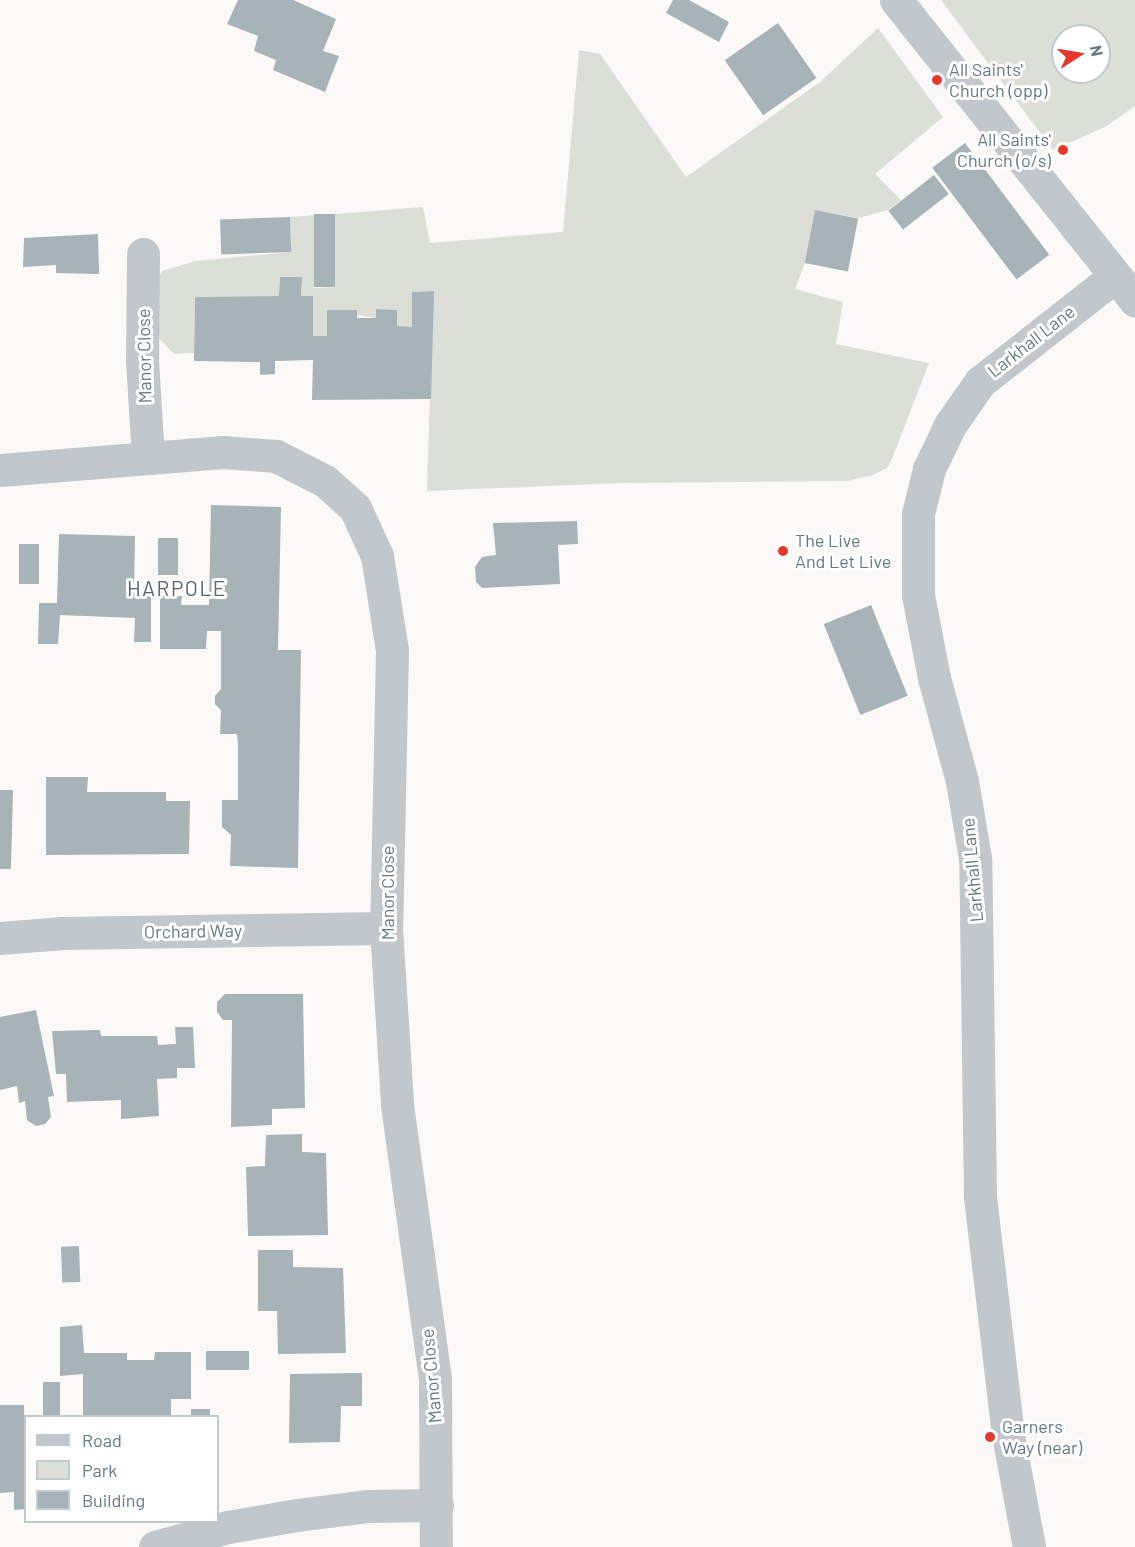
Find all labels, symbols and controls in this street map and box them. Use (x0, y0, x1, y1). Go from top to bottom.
north arrow (1051, 24, 1111, 84)
text: N (1087, 43, 1108, 58)
place label: All Saints' Church (opp) (949, 59, 1047, 101)
marker: All Saints' Church (opp) (930, 73, 944, 87)
place label: All Saints' Church (o/s) (957, 129, 1051, 172)
marker: All Saints' Church (o/s) (1056, 143, 1070, 157)
street label: Larkhall Lane (983, 300, 1079, 382)
street label: Manor Close (132, 308, 156, 404)
place label: The Live And Let Live (795, 530, 891, 572)
marker: The Live And Let Live (776, 544, 790, 558)
district label: HARPOLE (127, 575, 227, 601)
street label: Larkhall Lane (957, 817, 987, 923)
street label: Manor Close (376, 846, 398, 940)
street label: Orchard Way (144, 919, 242, 943)
street label: Manor Close (416, 1328, 446, 1424)
legend (24, 1415, 219, 1523)
place label: Garners Way (near) (1002, 1416, 1082, 1458)
text: Road (82, 1429, 122, 1451)
marker: Garners Way (near) (983, 1430, 997, 1444)
text: Park (82, 1459, 117, 1481)
text: Building (82, 1489, 145, 1511)

